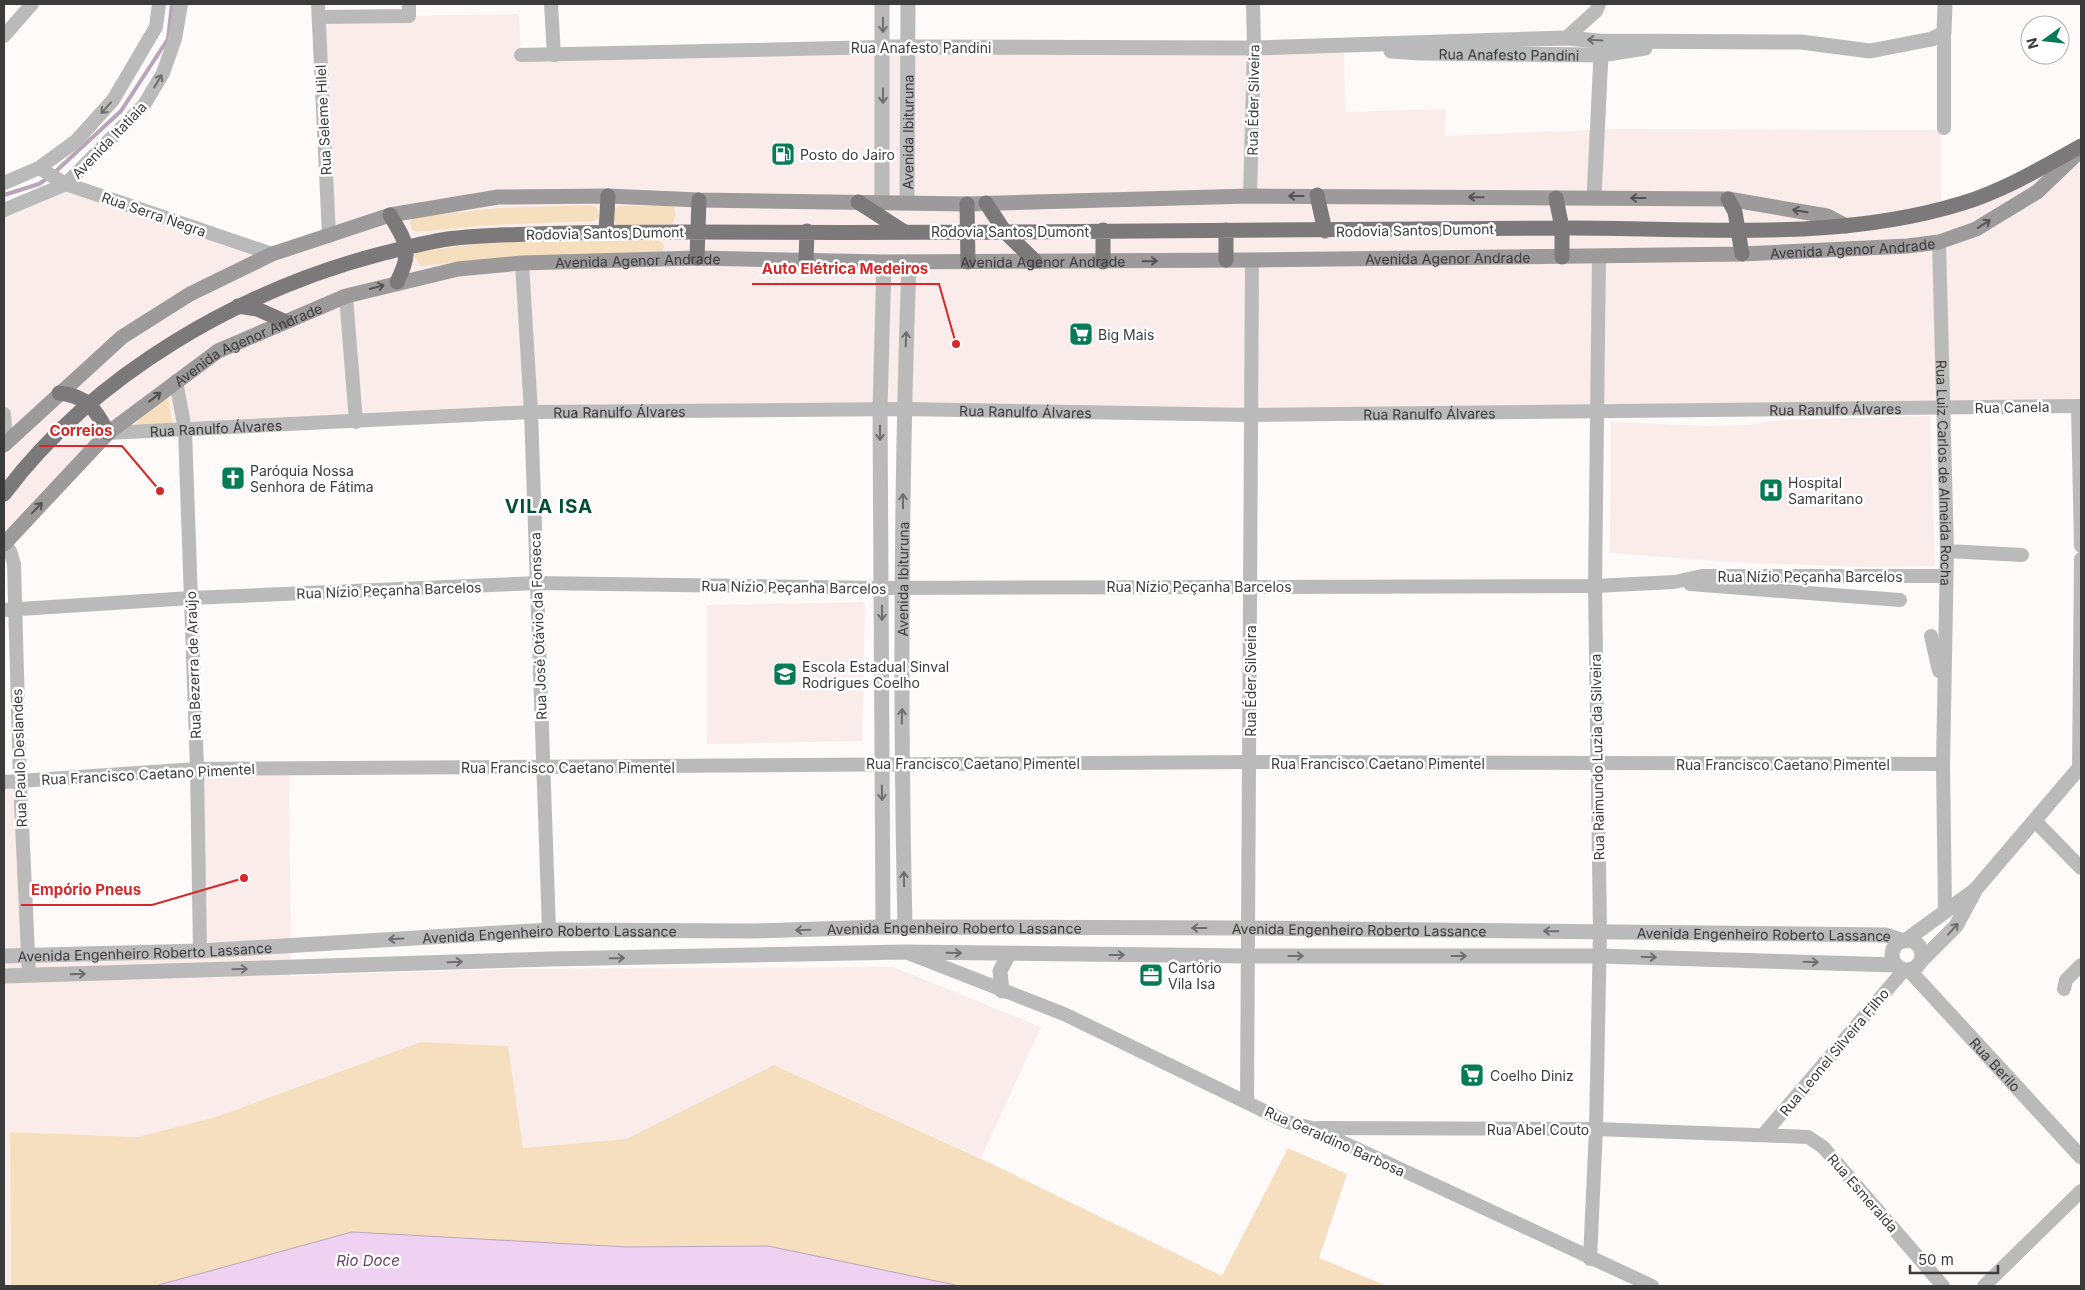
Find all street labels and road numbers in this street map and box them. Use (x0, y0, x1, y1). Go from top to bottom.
street label: Rua Anafesto Pandini (851, 39, 991, 56)
street label: Rua Éder Silveira (1244, 44, 1262, 156)
street label: Rua Anafesto Pandini (1438, 45, 1579, 63)
street label: Rua Seleme Hilel (312, 64, 334, 176)
street label: Avenida Ibituruna (899, 75, 916, 189)
street label: Avenida Itatiaia (68, 98, 150, 182)
street label: Rua Serra Negra (100, 188, 208, 240)
street label: Rodovia Santos Dumont (1336, 220, 1495, 240)
street label: Rodovia Santos Dumont (526, 223, 685, 243)
street label: Rodovia Santos Dumont (931, 223, 1089, 240)
street label: Avenida Agenor Andrade (1770, 234, 1936, 261)
street label: Avenida Agenor Andrade (1365, 248, 1531, 267)
street label: Avenida Agenor Andrade (555, 249, 721, 271)
street label: Avenida Agenor Andrade (960, 252, 1125, 270)
street label: Avenida Agenor Andrade (170, 299, 325, 389)
street label: Rua Luiz Carlos de Almeida Rocha (1934, 360, 1956, 586)
street label: Rua Canela (1974, 398, 2050, 416)
street label: Rua Ranulfo Álvares (1769, 399, 1902, 418)
street label: Rua Ranulfo Álvares (959, 401, 1092, 421)
street label: Rua Ranulfo Álvares (553, 402, 686, 420)
street label: Rua Ranulfo Álvares (1363, 404, 1496, 422)
street label: Rua Ranulfo Álvares (149, 416, 282, 439)
street label: Avenida Ibituruna (893, 521, 911, 636)
street label: Rua José Otávio da Fonseca (526, 532, 550, 720)
street label: Rua Nízio Peçanha Barcelos (1717, 568, 1903, 585)
street label: Rua Nízio Peçanha Barcelos (701, 577, 887, 597)
street label: Rua Nízio Peçanha Barcelos (296, 578, 482, 602)
street label: Rua Nízio Peçanha Barcelos (1106, 578, 1292, 595)
street label: Rua Bezerra de Araújo (182, 591, 204, 739)
street label: Rua Éder Silveira (1242, 625, 1259, 737)
street label: Rua Raimundo Luzia da Silveira (1587, 654, 1607, 860)
street label: Rua Paulo Deslandes (8, 688, 30, 828)
street label: Rua Francisco Caetano Pimentel (866, 755, 1080, 772)
street label: Rua Francisco Caetano Pimentel (1271, 755, 1485, 772)
street label: Rua Francisco Caetano Pimentel (1676, 756, 1890, 773)
street label: Rua Francisco Caetano Pimentel (461, 759, 675, 776)
street label: Rua Francisco Caetano Pimentel (41, 760, 255, 788)
street label: Avenida Engenheiro Roberto Lassance (827, 918, 1082, 937)
street label: Avenida Engenheiro Roberto Lassance (1232, 919, 1487, 939)
street label: Avenida Engenheiro Roberto Lassance (422, 921, 677, 946)
street label: Avenida Engenheiro Roberto Lassance (1637, 924, 1894, 945)
street label: Avenida Engenheiro Roberto Lassance (17, 938, 273, 964)
street label: Rua Leonel Silveira Filho (1776, 985, 1892, 1119)
street label: Rua Berilo (1967, 1034, 2025, 1095)
street label: Rua Geraldino Barbosa (1262, 1102, 1408, 1180)
street label: Rua Abel Couto (1487, 1121, 1589, 1138)
street label: Rua Esmeralda (1824, 1150, 1902, 1236)

